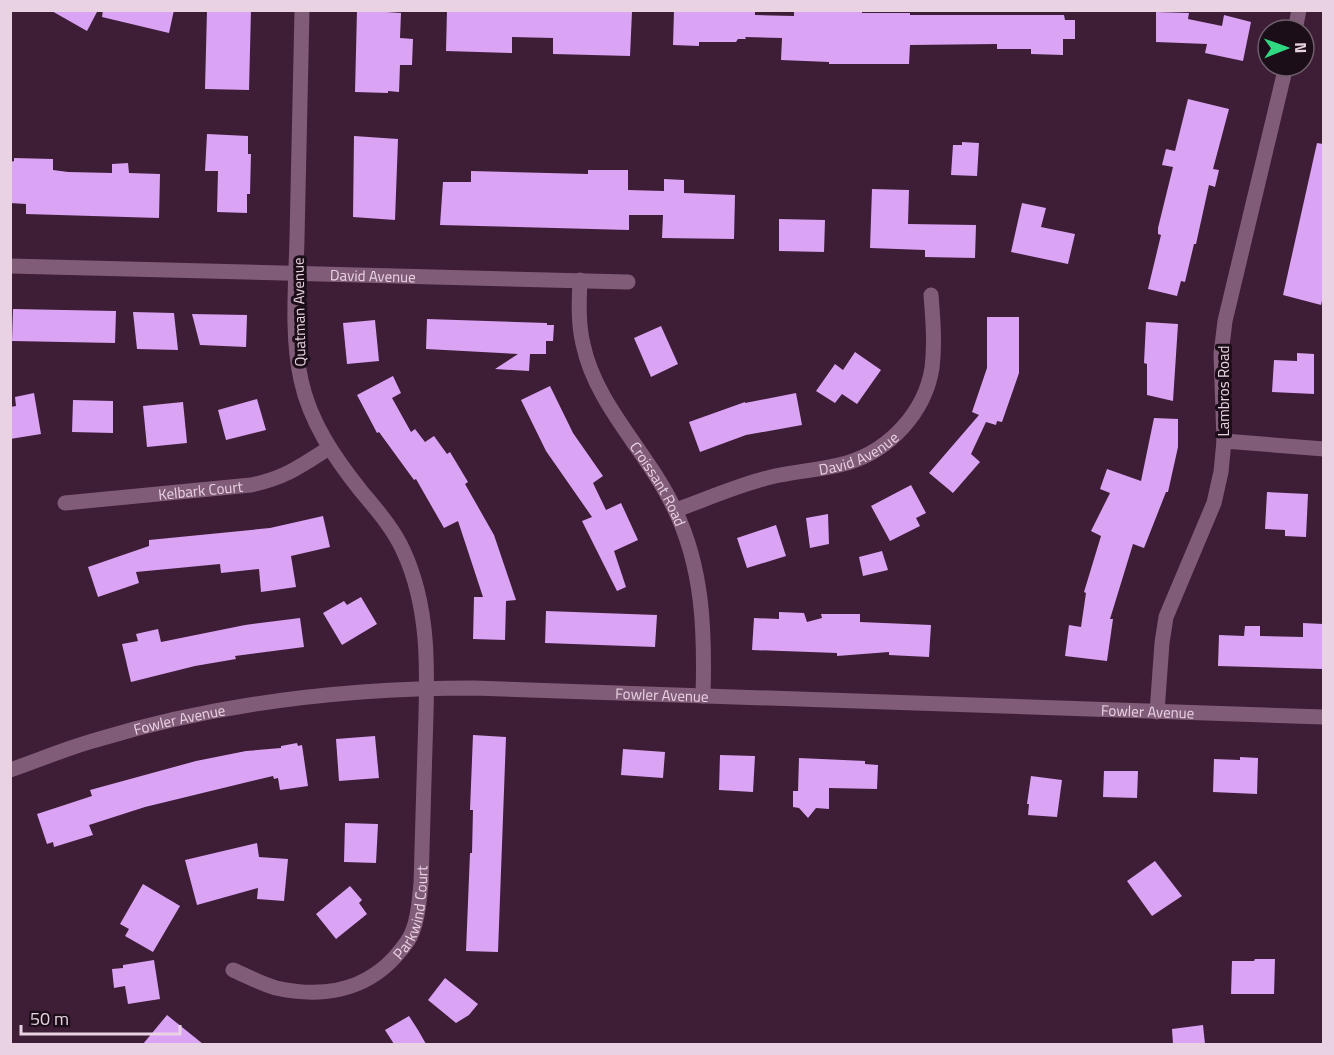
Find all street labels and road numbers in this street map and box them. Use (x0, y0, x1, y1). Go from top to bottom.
street label: Quatman Avenue (287, 257, 311, 367)
street label: David Avenue (330, 263, 416, 288)
street label: Lambros Road (1212, 346, 1235, 436)
street label: David Avenue (817, 426, 903, 480)
street label: Croissant Road (625, 437, 692, 530)
street label: Kelbark Court (157, 474, 244, 505)
street label: Fowler Avenue (615, 681, 709, 707)
street label: Fowler Avenue (131, 698, 227, 740)
street label: Fowler Avenue (1101, 698, 1195, 724)
street label: Parkwind Court (387, 865, 433, 964)

